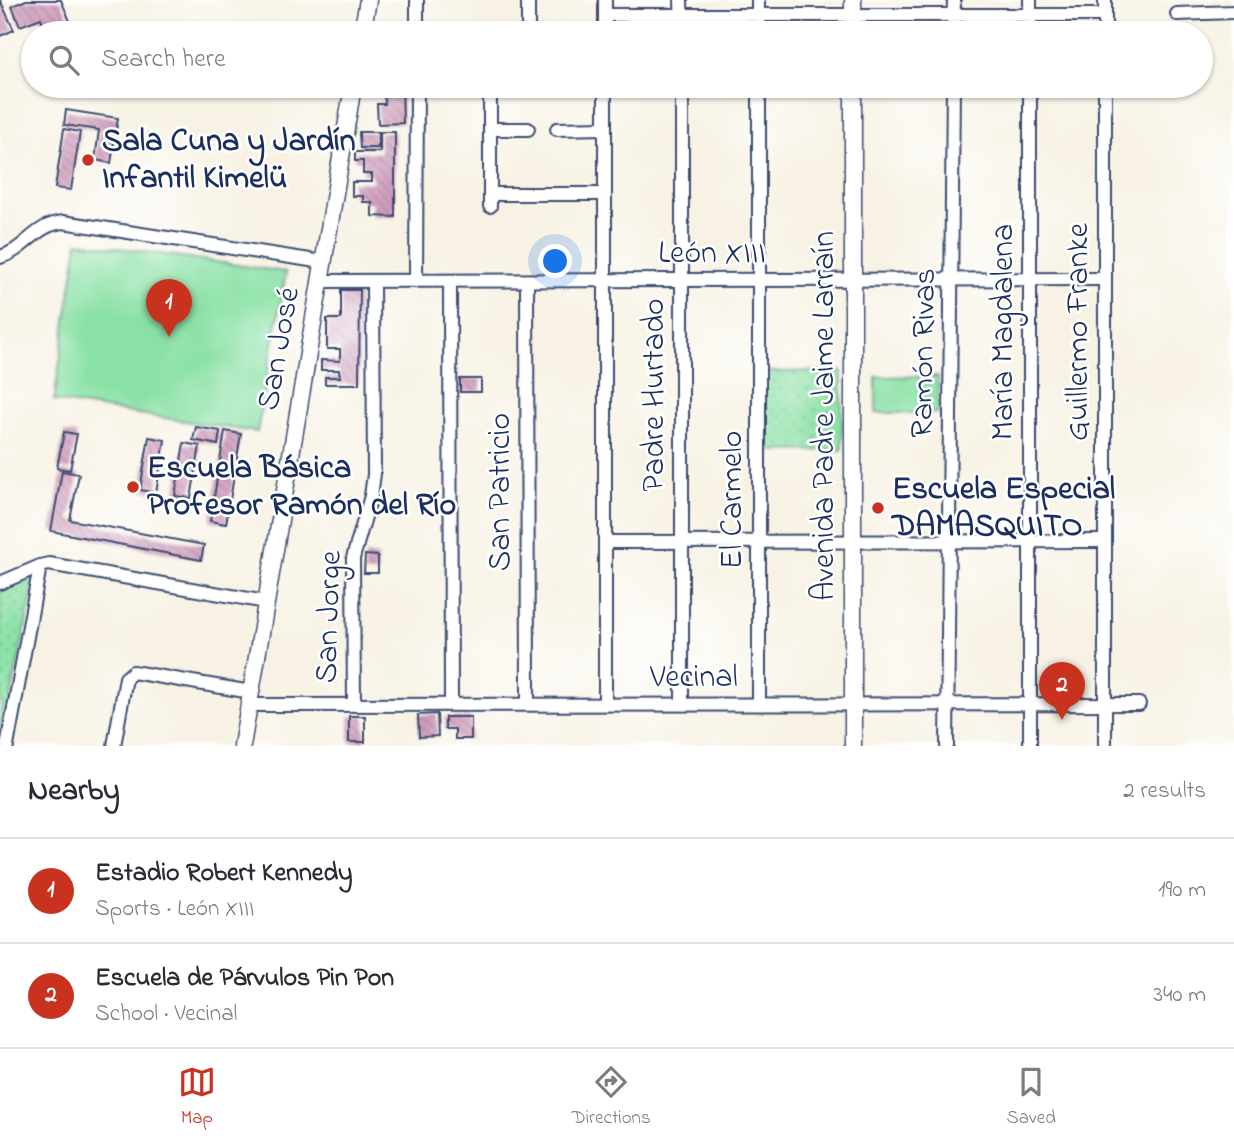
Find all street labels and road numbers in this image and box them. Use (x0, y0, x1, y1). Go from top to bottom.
street label: Guillermo Franke (1056, 222, 1103, 441)
street label: María Magdalena (981, 224, 1028, 440)
street label: León XIII (658, 231, 766, 278)
street label: Avenida Padre Jaime Larraín (802, 231, 849, 601)
street label: Ramón Rivas (900, 268, 950, 438)
street label: San José (246, 283, 314, 414)
street label: Padre Hurtado (632, 298, 679, 492)
street label: San Patricio (478, 413, 525, 571)
street label: El Carmelo (710, 431, 757, 569)
street label: San Jorge (304, 549, 356, 684)
street label: Vecinal (649, 655, 738, 702)

